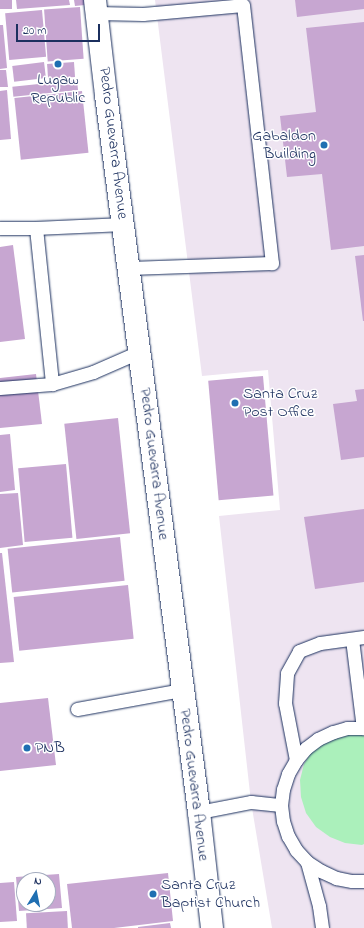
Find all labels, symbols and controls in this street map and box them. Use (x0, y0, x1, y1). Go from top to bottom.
scale bar (18, 16, 102, 42)
text: 20 m (23, 22, 46, 40)
marker: Lugaw Republic (53, 59, 63, 69)
street label: Pedro Guevarra Avenue (94, 66, 132, 220)
place label: Lugaw Republic (31, 70, 85, 108)
place label: Gabaldon Building (252, 126, 316, 164)
marker: Gabaldon Building (319, 140, 329, 150)
place label: Santa Cruz Post Office (243, 384, 317, 422)
street label: Pedro Guevarra Avenue (135, 387, 173, 541)
marker: Santa Cruz Post Office (230, 398, 240, 408)
street label: Pedro Guevarra Avenue (175, 708, 213, 862)
place label: PNB (35, 738, 65, 758)
marker: PNB (22, 743, 32, 753)
north arrow (16, 872, 56, 912)
text: N (33, 873, 43, 890)
place label: Santa Cruz Baptist Church (161, 875, 260, 913)
marker: Santa Cruz Baptist Church (148, 889, 158, 899)

